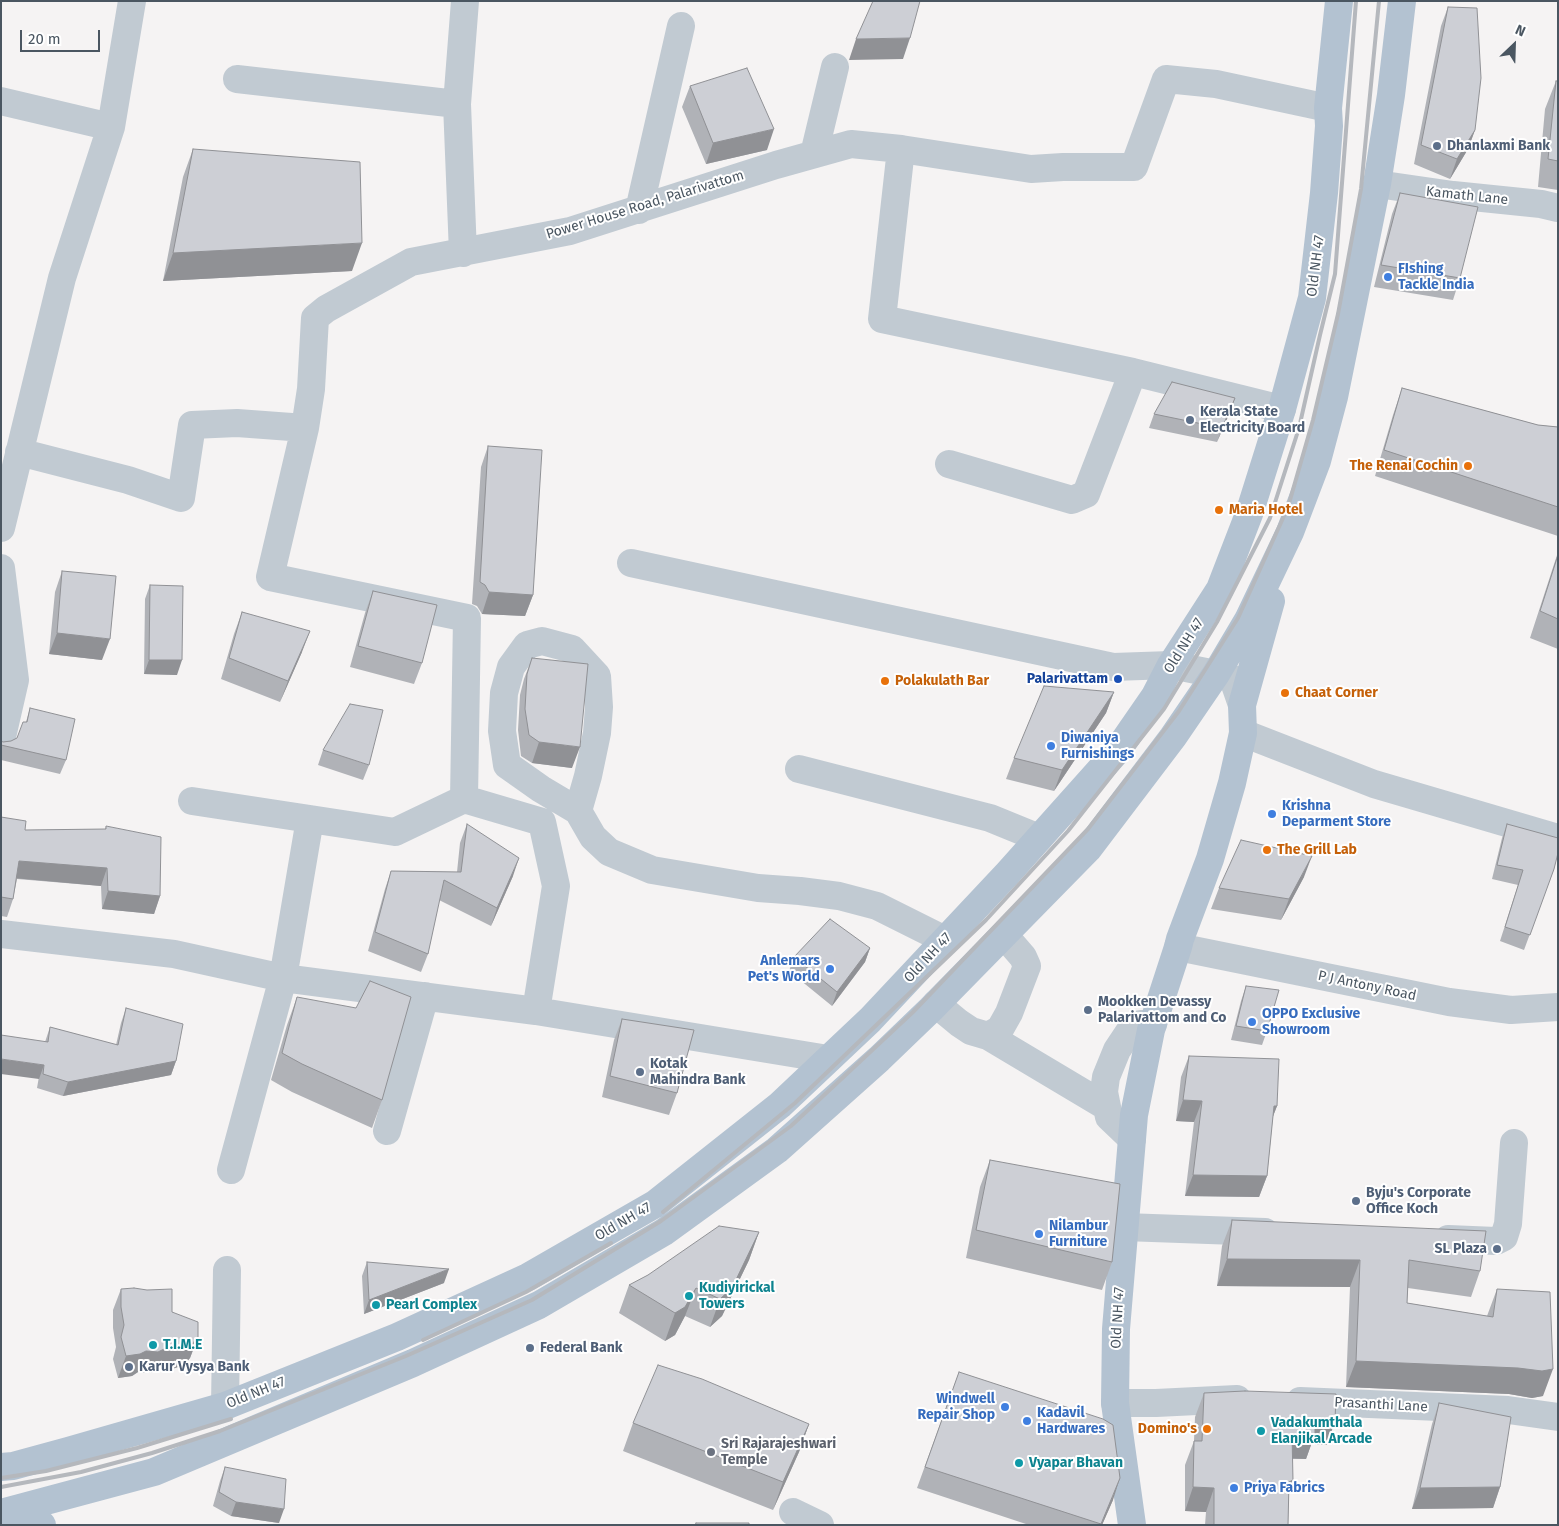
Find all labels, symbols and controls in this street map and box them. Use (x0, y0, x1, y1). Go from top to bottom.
scale bar (22, 20, 102, 52)
north arrow (1489, 20, 1539, 70)
text: N (1513, 21, 1528, 40)
text: 20 m (28, 30, 61, 48)
place label: Dhanlaxmi Bank (1447, 138, 1550, 154)
marker: Dhanlaxmi Bank (1431, 140, 1443, 152)
street label: Power House Road, Palarivattom (544, 167, 746, 243)
street label: Kamath Lane (1425, 183, 1509, 209)
street label: Old NH 47 (1304, 234, 1328, 298)
place label: FIshing Tackle India (1398, 261, 1474, 294)
marker: FIshing Tackle India (1382, 271, 1394, 283)
place label: Kerala State Electricity Board (1200, 404, 1305, 437)
marker: Kerala State Electricity Board (1184, 414, 1196, 426)
place label: The Renai Cochin (1349, 458, 1458, 474)
marker: The Renai Cochin (1462, 460, 1474, 472)
place label: Maria Hotel (1229, 502, 1303, 518)
marker: Maria Hotel (1213, 504, 1225, 516)
street label: Old NH 47 (1160, 615, 1208, 677)
place label: Palarivattam (1027, 671, 1108, 687)
place label: Polakulath Bar (895, 673, 989, 689)
marker: Palarivattam (1112, 673, 1124, 685)
marker: Polakulath Bar (879, 675, 891, 687)
place label: Chaat Corner (1295, 685, 1378, 701)
marker: Chaat Corner (1279, 687, 1291, 699)
place label: Diwaniya Furnishings (1061, 730, 1134, 762)
marker: Diwaniya Furnishings (1045, 740, 1057, 752)
place label: Krishna Deparment Store (1282, 798, 1391, 830)
marker: Krishna Deparment Store (1266, 808, 1278, 820)
place label: The Grill Lab (1277, 842, 1357, 858)
marker: The Grill Lab (1261, 844, 1273, 856)
street label: Old NH 47 (901, 930, 955, 986)
place label: Anlemars Pet's World (748, 953, 820, 986)
marker: Anlemars Pet's World (824, 963, 836, 975)
street label: P J Antony Road (1316, 967, 1418, 1005)
place label: Mookken Devassy Palarivattom and Co (1098, 994, 1226, 1026)
marker: Mookken Devassy Palarivattom and Co (1082, 1004, 1094, 1016)
place label: OPPO Exclusive Showroom (1262, 1006, 1360, 1038)
marker: OPPO Exclusive Showroom (1246, 1016, 1258, 1028)
place label: Kotak Mahindra Bank (650, 1056, 745, 1088)
marker: Kotak Mahindra Bank (634, 1066, 646, 1078)
place label: Byju's Corporate Office Koch (1366, 1185, 1471, 1218)
marker: Byju's Corporate Office Koch (1350, 1195, 1362, 1207)
street label: Old NH 47 (592, 1199, 654, 1245)
place label: Nilambur Furniture (1049, 1218, 1108, 1250)
marker: Nilambur Furniture (1033, 1228, 1045, 1240)
place label: SL Plaza (1435, 1241, 1487, 1257)
marker: SL Plaza (1491, 1243, 1503, 1255)
place label: Kudiyirickal Towers (699, 1280, 775, 1312)
street label: Old NH 47 (1108, 1287, 1128, 1349)
marker: Kudiyirickal Towers (683, 1290, 695, 1302)
place label: Pearl Complex (386, 1297, 477, 1313)
marker: Pearl Complex (370, 1299, 382, 1311)
place label: T.I.M.E (163, 1337, 202, 1353)
marker: T.I.M.E (147, 1339, 159, 1351)
place label: Federal Bank (540, 1340, 622, 1356)
marker: Federal Bank (524, 1342, 536, 1354)
place label: Karur Vysya Bank (139, 1359, 250, 1375)
marker: Karur Vysya Bank (123, 1361, 135, 1373)
street label: Old NH 47 (224, 1374, 288, 1412)
place label: Windwell Repair Shop (917, 1391, 995, 1424)
street label: Prasanthi Lane (1334, 1394, 1428, 1416)
marker: Windwell Repair Shop (999, 1401, 1011, 1413)
place label: Kadavil Hardwares (1037, 1405, 1105, 1438)
marker: Kadavil Hardwares (1021, 1415, 1033, 1427)
place label: Vadakumthala Elanjikal Arcade (1271, 1415, 1372, 1448)
place label: Domino's (1138, 1421, 1197, 1437)
marker: Domino's (1201, 1423, 1213, 1435)
marker: Vadakumthala Elanjikal Arcade (1255, 1425, 1267, 1437)
place label: Sri Rajarajeshwari Temple (721, 1436, 836, 1468)
marker: Sri Rajarajeshwari Temple (705, 1446, 717, 1458)
place label: Vyapar Bhavan (1029, 1455, 1123, 1471)
marker: Vyapar Bhavan (1013, 1457, 1025, 1469)
place label: Priya Fabrics (1244, 1480, 1325, 1496)
marker: Priya Fabrics (1228, 1482, 1240, 1494)

